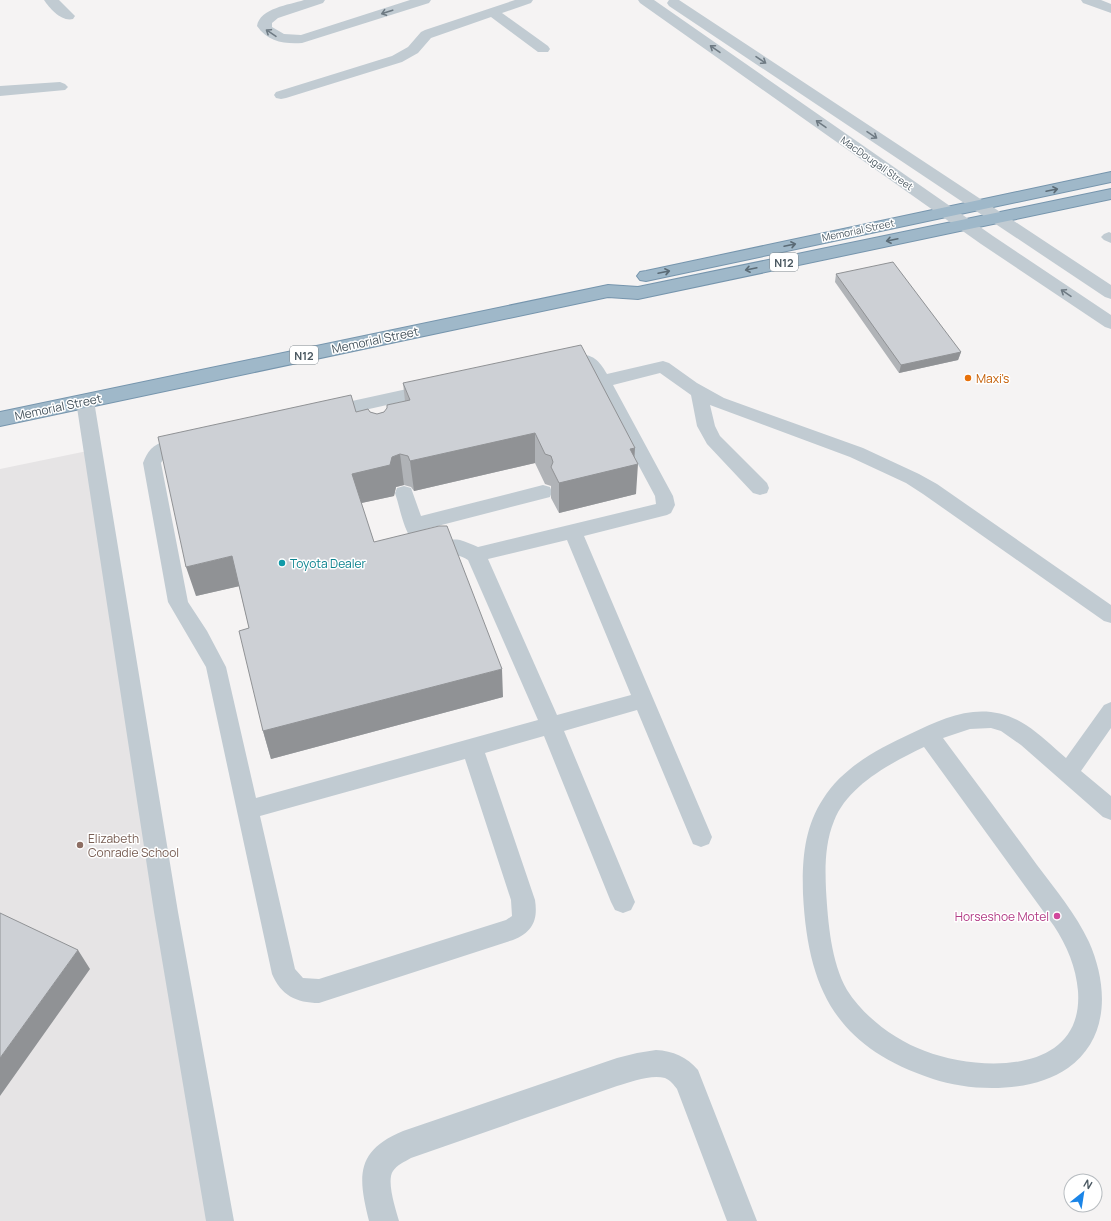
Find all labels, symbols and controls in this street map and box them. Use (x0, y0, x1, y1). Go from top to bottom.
one-way arrow (381, 9, 394, 16)
one-way arrow (266, 28, 277, 37)
one-way arrow (710, 45, 721, 53)
one-way arrow (755, 56, 766, 64)
one-way arrow (816, 120, 827, 128)
one-way arrow (866, 131, 878, 139)
street label: MacDougall Street (838, 133, 916, 193)
one-way arrow (1045, 185, 1058, 193)
street label: Memorial Street (821, 215, 895, 245)
one-way arrow (886, 236, 899, 244)
one-way arrow (783, 240, 796, 248)
road number: N12 (770, 253, 798, 271)
one-way arrow (745, 266, 758, 274)
one-way arrow (657, 267, 670, 275)
one-way arrow (1060, 288, 1072, 296)
street label: Memorial Street (330, 322, 420, 358)
road number: N12 (290, 346, 318, 364)
place label: Maxi's (976, 370, 1009, 387)
marker: Maxi's (963, 373, 973, 383)
street label: Memorial Street (13, 389, 103, 425)
place label: Toyota Dealer (290, 555, 367, 572)
marker: Toyota Dealer (277, 558, 287, 568)
place label: Elizabeth Conradie School (88, 830, 179, 861)
marker: Elizabeth Conradie School (75, 840, 85, 850)
place label: Horseshoe Motel (955, 908, 1049, 925)
marker: Horseshoe Motel (1052, 911, 1062, 921)
north arrow (1063, 1173, 1103, 1213)
text: N (1081, 1175, 1096, 1192)

